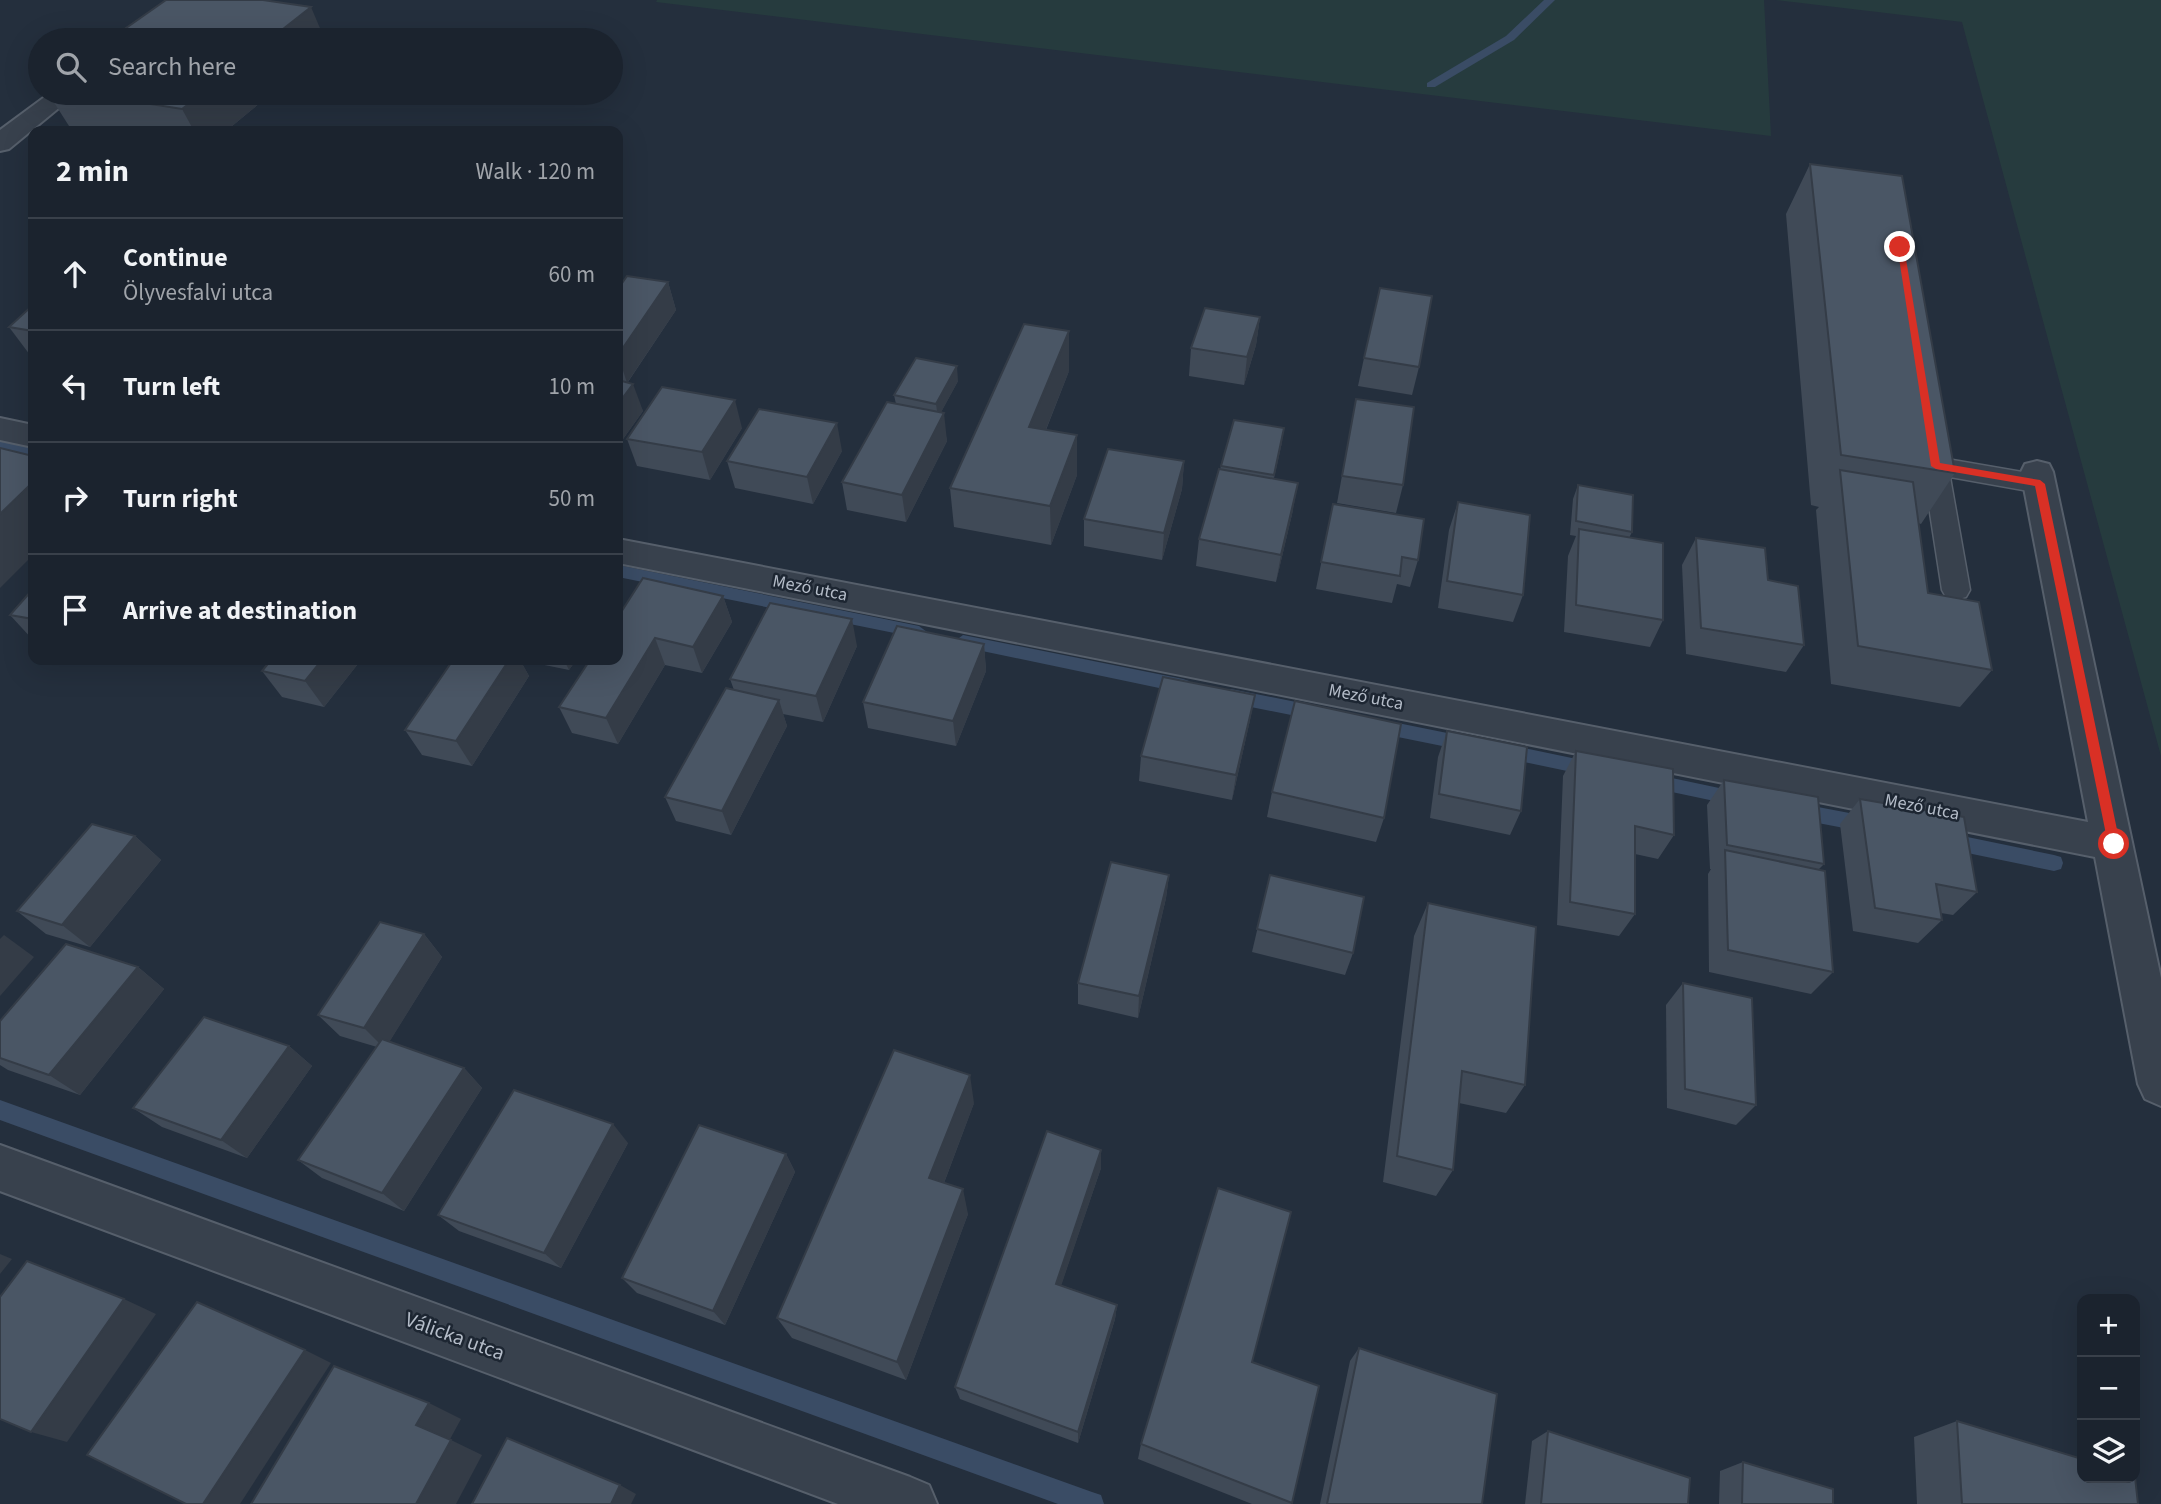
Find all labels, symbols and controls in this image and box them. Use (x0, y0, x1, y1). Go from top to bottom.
search box (28, 28, 623, 105)
icon: search (52, 48, 90, 86)
text: Search here (108, 48, 236, 85)
text: 2 min (56, 150, 129, 193)
text: Walk · 120 m (476, 155, 595, 188)
route end (1884, 231, 1915, 262)
text: Continue (123, 239, 228, 276)
icon: ahead (56, 255, 94, 293)
text: 60 m (548, 258, 595, 291)
text: Ölyvesfalvi utca (123, 276, 273, 309)
icon: left (56, 367, 94, 405)
text: Turn left (123, 368, 220, 405)
text: 10 m (548, 370, 595, 403)
icon: right (56, 479, 94, 517)
text: Turn right (123, 480, 238, 517)
text: 50 m (548, 482, 595, 515)
street label: Mező utca (771, 569, 849, 607)
icon: arrive (56, 591, 94, 629)
text: Arrive at destination (123, 592, 357, 629)
street label: Mező utca (1327, 678, 1405, 716)
street label: Mező utca (1883, 788, 1961, 826)
route start (2098, 828, 2129, 859)
map controls (2077, 1294, 2140, 1483)
button: + (2077, 1294, 2140, 1357)
street label: Válicka utca (401, 1304, 509, 1368)
button: − (2077, 1357, 2140, 1420)
button: layers (2077, 1420, 2140, 1483)

